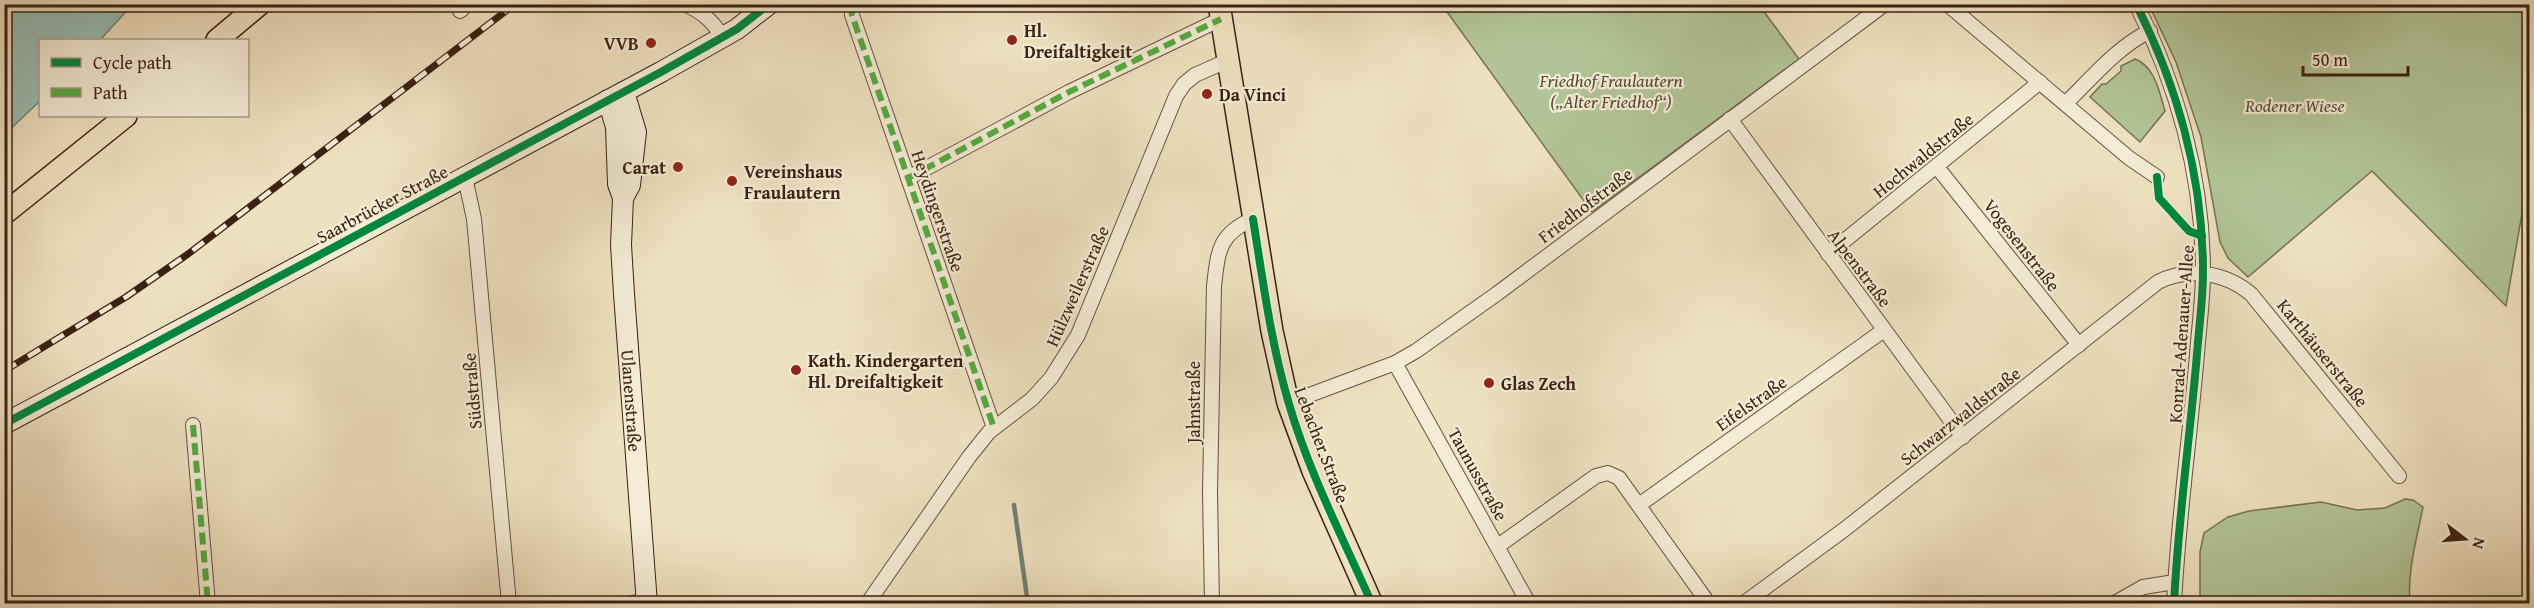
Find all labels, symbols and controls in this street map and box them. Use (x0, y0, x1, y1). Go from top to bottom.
place label: Hl. Dreifaltigkeit (1024, 17, 1132, 65)
place label: VVB (604, 30, 639, 57)
marker: Hl. Dreifaltigkeit (1005, 33, 1019, 47)
marker: VVB (644, 36, 658, 50)
legend (39, 39, 249, 117)
scale bar (2303, 39, 2408, 77)
text: 50 m (2312, 46, 2348, 73)
text: Cycle path (93, 49, 172, 76)
park label: Friedhof Fraulautern („Alter Friedhof“) (1538, 67, 1683, 115)
text: Path (93, 79, 128, 106)
place label: Da Vinci (1219, 81, 1286, 108)
marker: Da Vinci (1200, 87, 1214, 101)
park label: Rodener Wiese (2244, 92, 2345, 119)
street label: Hochwaldstraße (1867, 106, 1979, 204)
street label: Heydingerstraße (905, 146, 971, 276)
place label: Carat (622, 154, 666, 181)
street label: Saarbrücker Straße (311, 158, 453, 250)
place label: Vereinshaus Fraulautern (744, 158, 843, 206)
marker: Carat (671, 160, 685, 174)
street label: Friedhofstraße (1532, 160, 1638, 250)
marker: Vereinshaus Fraulautern (725, 174, 739, 188)
street label: Vogesenstraße (1977, 193, 2067, 297)
street label: Hülzweilerstraße (1038, 221, 1116, 351)
street label: Alpenstraße (1821, 223, 1899, 313)
street label: Konrad-Adenauer-Allee (2161, 244, 2201, 424)
street label: Karthäuserstraße (2271, 293, 2375, 413)
place label: Kath. Kindergarten Hl. Dreifaltigkeit (808, 347, 964, 395)
street label: Ulanenstraße (615, 348, 649, 453)
street label: Südstraße (455, 352, 489, 430)
street label: Schwarzwaldstraße (1894, 360, 2026, 472)
street label: Jahnstraße (1180, 361, 1207, 445)
marker: Kath. Kindergarten Hl. Dreifaltigkeit (789, 363, 803, 377)
street label: Eifelstraße (1710, 369, 1792, 437)
place label: Glas Zech (1501, 370, 1576, 397)
marker: Glas Zech (1482, 376, 1496, 390)
street label: Lebacher Straße (1287, 383, 1357, 507)
street label: Taunusstraße (1441, 422, 1515, 526)
north arrow (2435, 509, 2495, 569)
text: N (2466, 535, 2492, 552)

